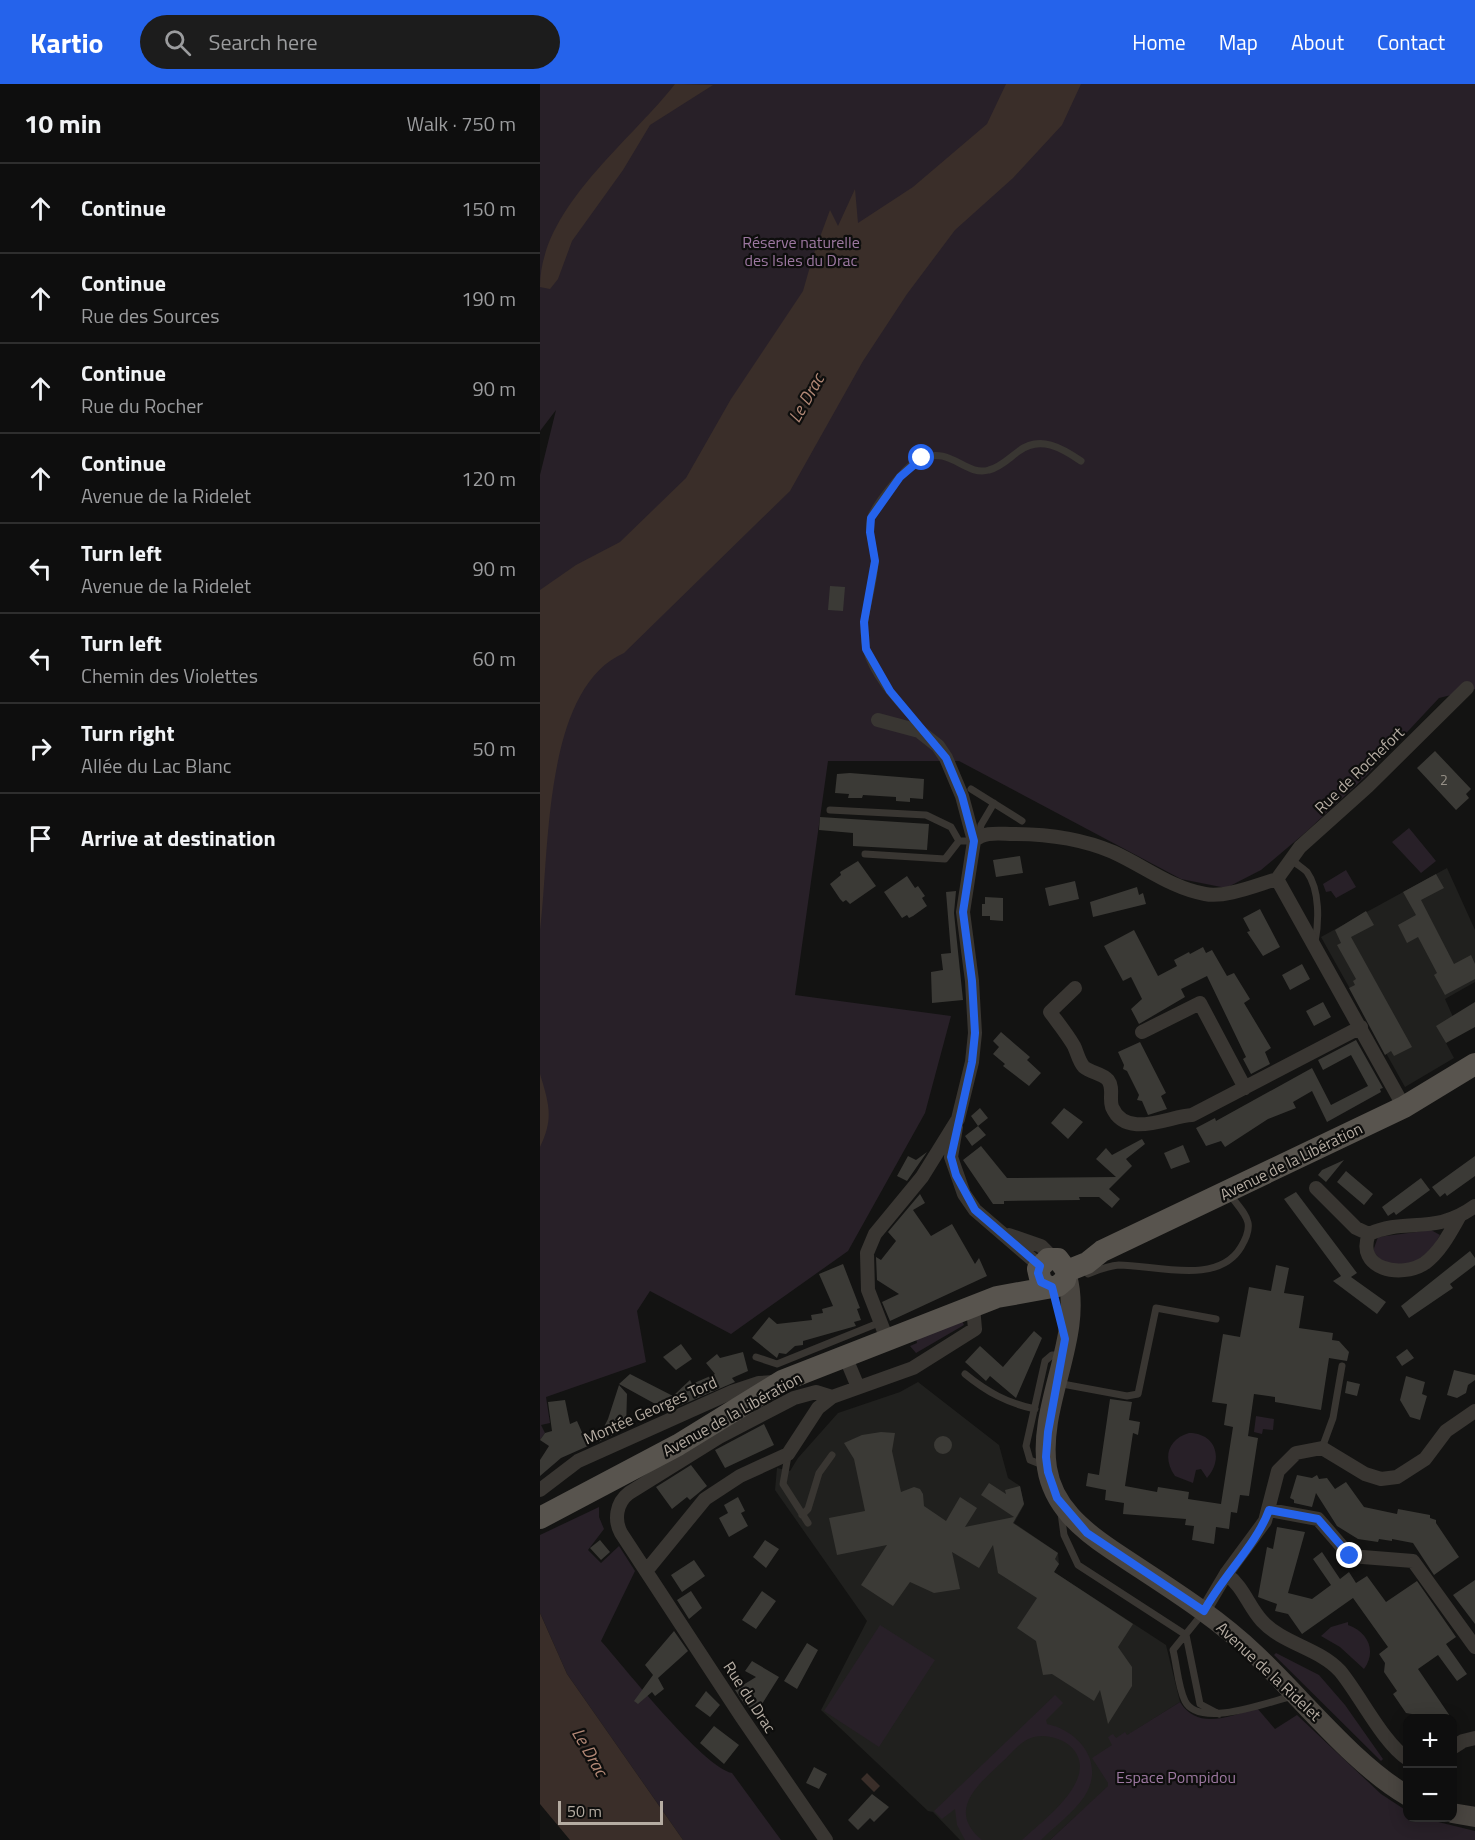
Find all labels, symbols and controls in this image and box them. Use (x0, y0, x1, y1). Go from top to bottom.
search box (140, 15, 560, 69)
text: Kartio (30, 21, 104, 64)
text: Search here (209, 25, 318, 59)
icon: search (161, 26, 194, 59)
text: Home (1132, 26, 1186, 58)
text: Map (1219, 26, 1258, 58)
text: About (1291, 26, 1344, 58)
text: Contact (1377, 26, 1445, 58)
text: 10 min (24, 104, 102, 143)
text: Walk · 750 m (407, 108, 516, 139)
text: Continue (81, 191, 166, 225)
icon: ahead (24, 192, 57, 225)
text: 150 m (461, 193, 516, 224)
park label: Réserve naturelle des Isles du Drac (742, 230, 860, 272)
text: Continue (81, 266, 166, 300)
icon: ahead (24, 282, 57, 315)
text: 190 m (461, 283, 516, 314)
text: Rue des Sources (81, 300, 220, 331)
text: Continue (81, 356, 166, 390)
water label: Le Drac (781, 367, 832, 427)
icon: ahead (24, 372, 57, 405)
text: 90 m (472, 373, 516, 404)
text: Rue du Rocher (81, 390, 203, 421)
route start (908, 444, 934, 470)
text: Continue (81, 446, 166, 480)
icon: ahead (24, 462, 57, 495)
text: 120 m (461, 463, 516, 494)
text: Avenue de la Ridelet (81, 480, 251, 511)
text: Turn left (81, 536, 162, 570)
icon: left (24, 552, 57, 585)
text: 90 m (472, 553, 516, 584)
text: Avenue de la Ridelet (81, 570, 251, 601)
text: Turn left (81, 626, 162, 660)
icon: left (24, 642, 57, 675)
text: 60 m (472, 643, 516, 674)
text: Chemin des Violettes (81, 660, 258, 691)
text: Turn right (81, 716, 175, 750)
street label: Rue de Rochefort (1309, 721, 1410, 819)
icon: right (24, 732, 57, 765)
text: 50 m (472, 733, 516, 764)
text: Allée du Lac Blanc (81, 750, 232, 781)
house number: 2 (1440, 769, 1448, 790)
text: Arrive at destination (81, 821, 276, 855)
icon: arrive (24, 822, 57, 855)
street label: Avenue de la Libération (1216, 1116, 1366, 1206)
street label: Avenue de la Libération (658, 1366, 806, 1462)
street label: Montée Georges Tord (579, 1370, 721, 1450)
route end (1336, 1542, 1362, 1568)
street label: Avenue de la Ridelet (1211, 1616, 1327, 1726)
street label: Rue du Drac (718, 1656, 782, 1738)
map controls (1403, 1714, 1457, 1822)
button: + (1403, 1714, 1457, 1768)
water label: Le Drac (565, 1723, 616, 1783)
park label: Espace Pompidou (1116, 1765, 1236, 1789)
button: − (1403, 1768, 1457, 1822)
scale bar (558, 1798, 663, 1826)
text: 50 m (567, 1799, 602, 1823)

